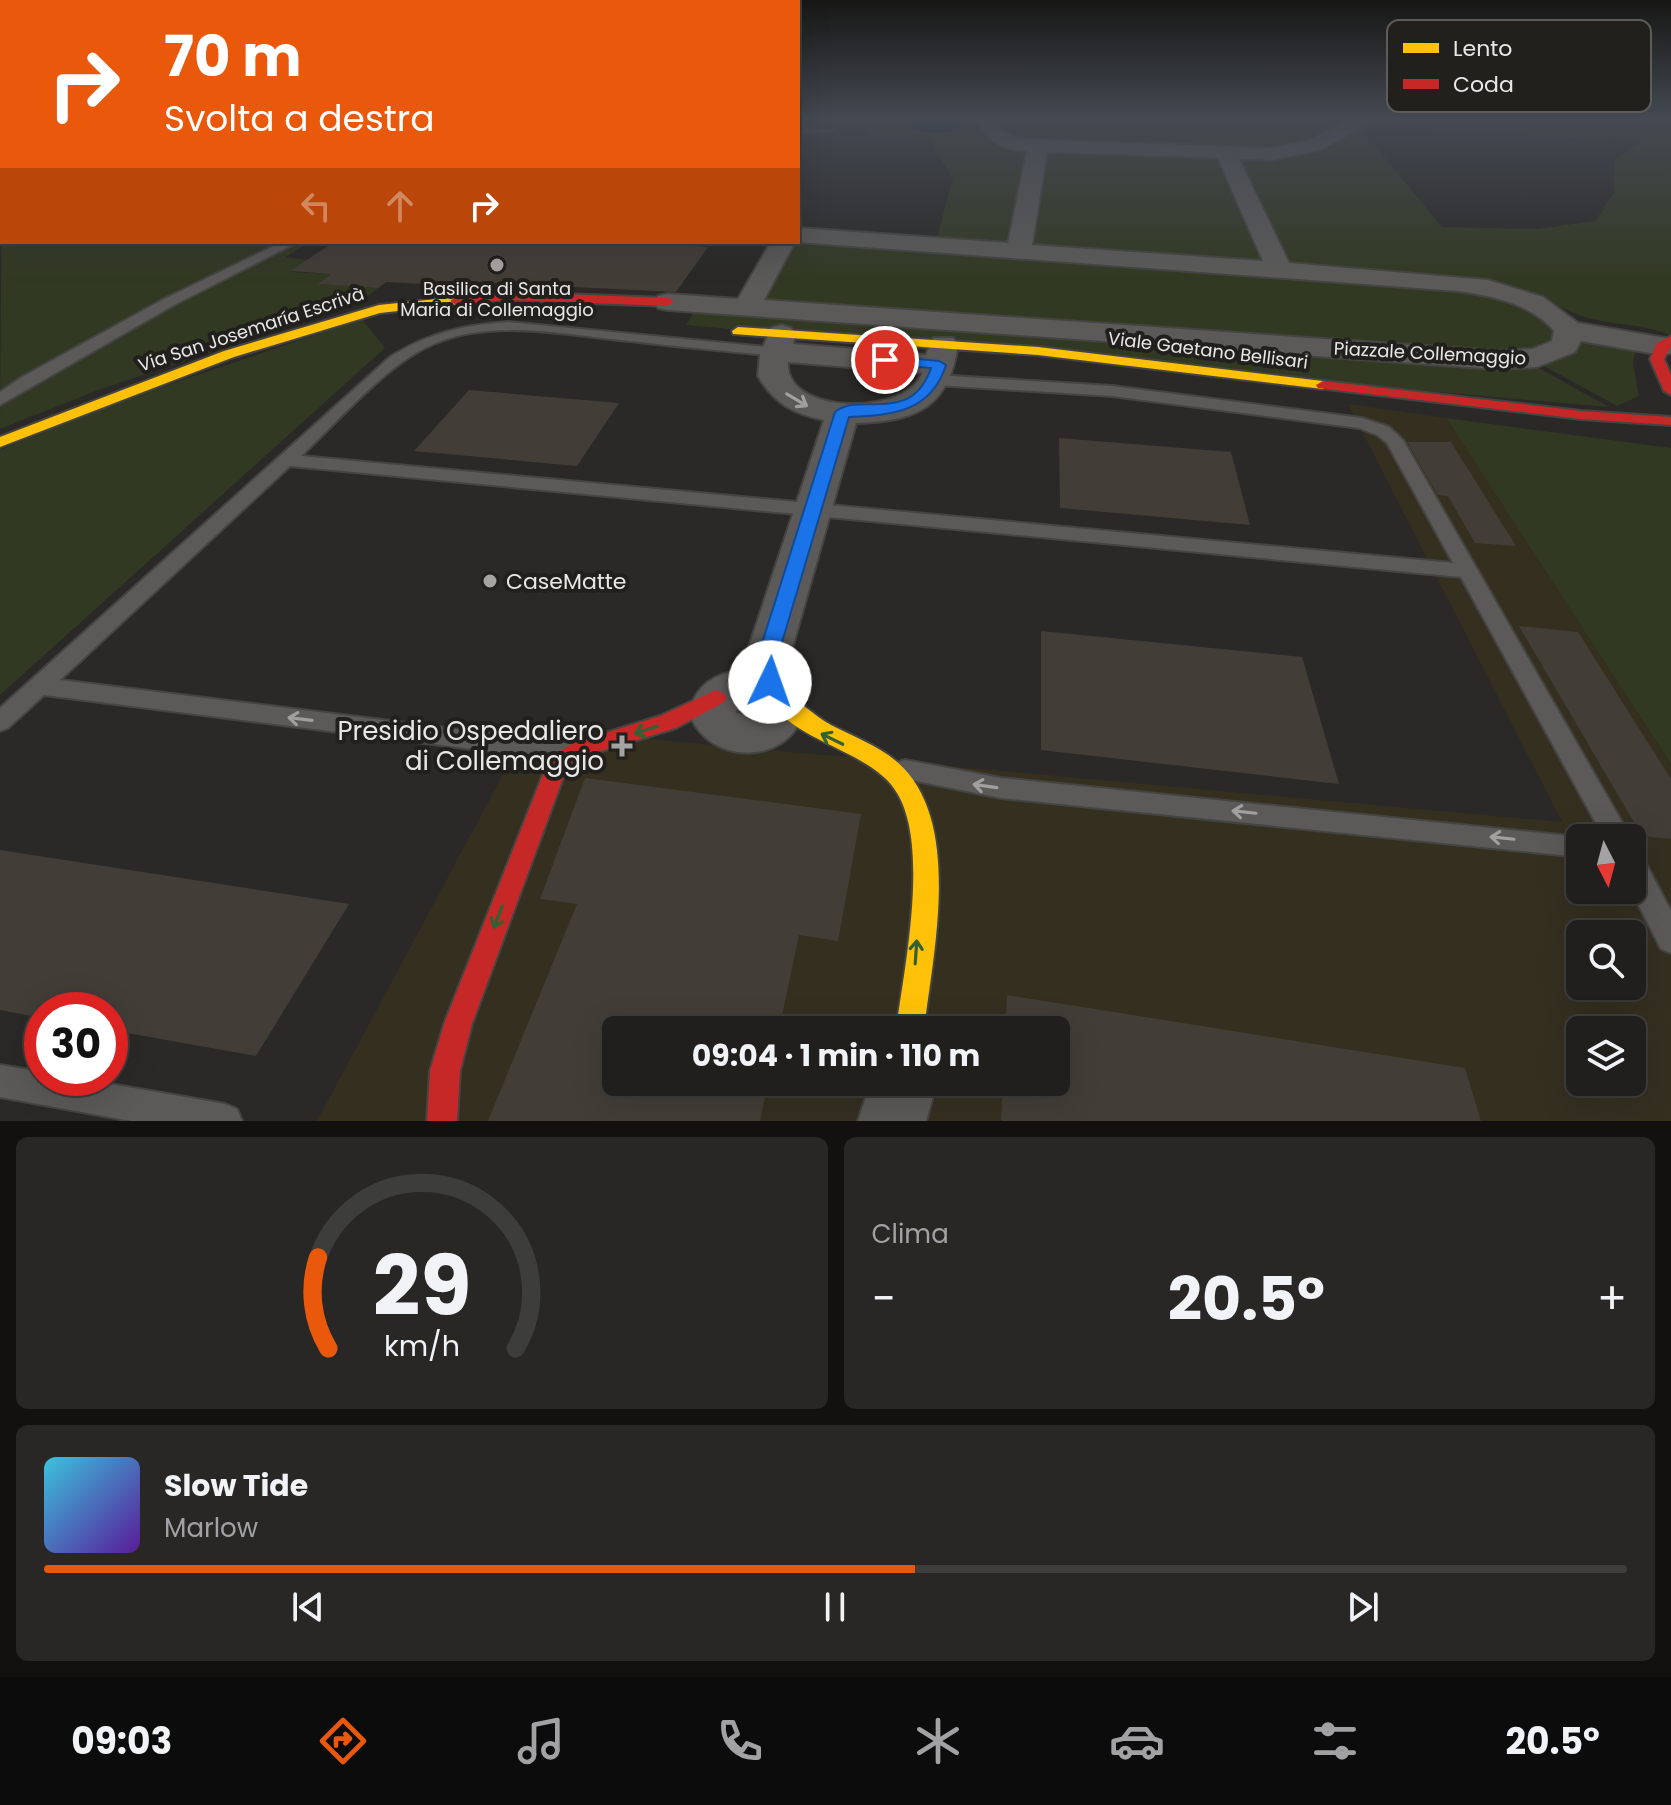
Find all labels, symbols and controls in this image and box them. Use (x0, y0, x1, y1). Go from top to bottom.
text: 70 m (164, 17, 302, 96)
legend (1387, 20, 1651, 112)
icon: right (32, 32, 136, 136)
text: Lento (1453, 33, 1512, 64)
text: Coda (1453, 69, 1514, 100)
text: Svolta a destra (164, 93, 435, 144)
icon: left (294, 184, 338, 228)
icon: ahead (378, 184, 422, 228)
icon: right (462, 184, 506, 228)
marker: Basilica di Santa Maria di Collemaggio (488, 256, 506, 274)
place label: Basilica di Santa Maria di Collemaggio (400, 276, 594, 322)
street label: Via San Josemaría Escrivà (135, 281, 367, 377)
street label: Viale Gaetano Bellisari (1107, 325, 1309, 375)
pin (851, 326, 919, 394)
street label: Piazzale Collemaggio (1333, 335, 1527, 371)
icon: arrive (863, 338, 907, 382)
one-way arrow (785, 392, 808, 408)
place label: CaseMatte (506, 566, 626, 597)
marker: CaseMatte (481, 572, 499, 590)
position arrow (728, 640, 812, 724)
one-way arrow (288, 711, 313, 726)
place label: Presidio Ospedaliero di Collemaggio (337, 713, 604, 779)
one-way arrow (633, 723, 658, 738)
one-way arrow (820, 731, 844, 746)
marker: Presidio Ospedaliero di Collemaggio (611, 735, 633, 757)
one-way arrow (973, 778, 998, 793)
one-way arrow (1231, 805, 1258, 820)
north arrow (1566, 824, 1646, 904)
map controls (1566, 824, 1646, 1096)
one-way arrow (1489, 830, 1516, 845)
one-way arrow (490, 904, 504, 929)
button: search (1566, 920, 1646, 1000)
one-way arrow (909, 939, 924, 966)
speed limit sign: 30 (24, 992, 128, 1096)
button: layers (1566, 1016, 1646, 1096)
text: 09:04 · 1 min · 110 m (692, 1034, 980, 1077)
text: Clima (872, 1216, 949, 1252)
text: 29 (372, 1228, 471, 1344)
text: 20.5° (1168, 1257, 1325, 1341)
text: − (872, 1268, 896, 1329)
text: + (1597, 1268, 1627, 1329)
text: km/h (384, 1326, 460, 1366)
text: Slow Tide (164, 1464, 308, 1507)
text: Marlow (164, 1510, 258, 1546)
icon: previous (286, 1585, 330, 1629)
icon: pause (813, 1585, 857, 1629)
icon: next (1341, 1585, 1385, 1629)
icon: directions (315, 1713, 371, 1769)
icon: music (513, 1713, 569, 1769)
icon: phone (712, 1713, 768, 1769)
icon: climate (910, 1713, 966, 1769)
icon: car (1109, 1713, 1165, 1769)
icon: filters (1307, 1713, 1363, 1769)
text: 09:03 (71, 1716, 172, 1767)
text: 20.5° (1505, 1716, 1600, 1767)

